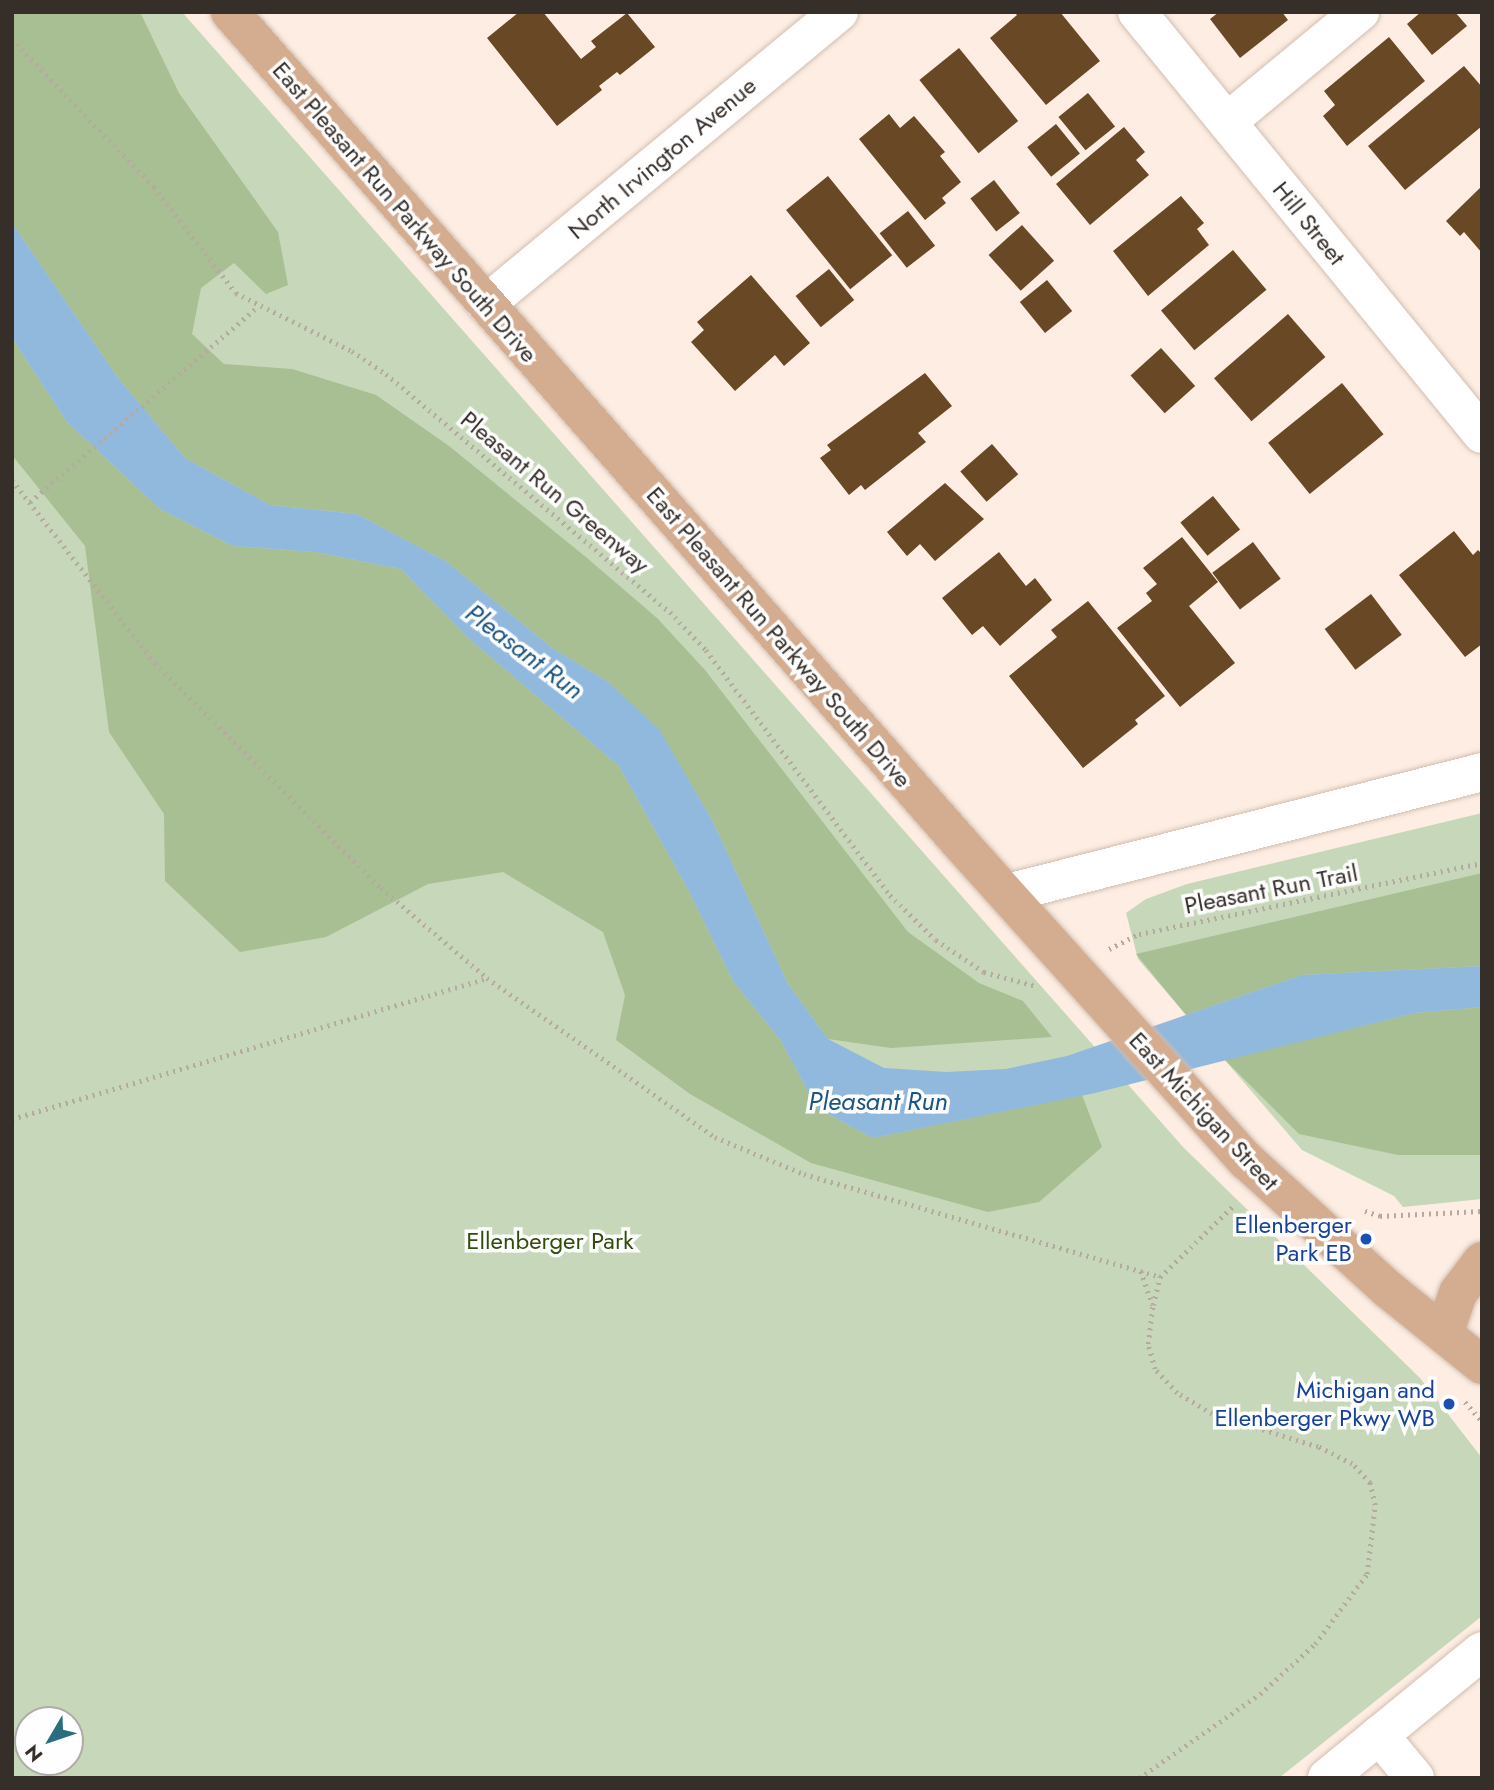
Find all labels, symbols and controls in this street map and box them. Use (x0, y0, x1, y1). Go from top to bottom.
street label: East Pleasant Run Parkway South Drive (267, 56, 543, 368)
street label: North Irvington Avenue (562, 71, 762, 245)
street label: Hill Street (1267, 176, 1351, 270)
street label: Pleasant Run Greenway (455, 405, 655, 579)
street label: East Pleasant Run Parkway South Drive (641, 481, 917, 793)
water label: Pleasant Run (459, 598, 589, 706)
street label: Pleasant Run Trail (1182, 858, 1360, 920)
street label: East Michigan Street (1123, 1026, 1285, 1196)
water label: Pleasant Run (808, 1086, 948, 1118)
place label: Ellenberger Park EB (1235, 1211, 1352, 1267)
park label: Ellenberger Park (466, 1227, 634, 1255)
marker: Ellenberger Park EB (1358, 1231, 1374, 1247)
place label: Michigan and Ellenberger Pkwy WB (1214, 1376, 1435, 1432)
marker: Michigan and Ellenberger Pkwy WB (1441, 1396, 1457, 1412)
north arrow (14, 1706, 84, 1776)
text: N (19, 1739, 49, 1768)

